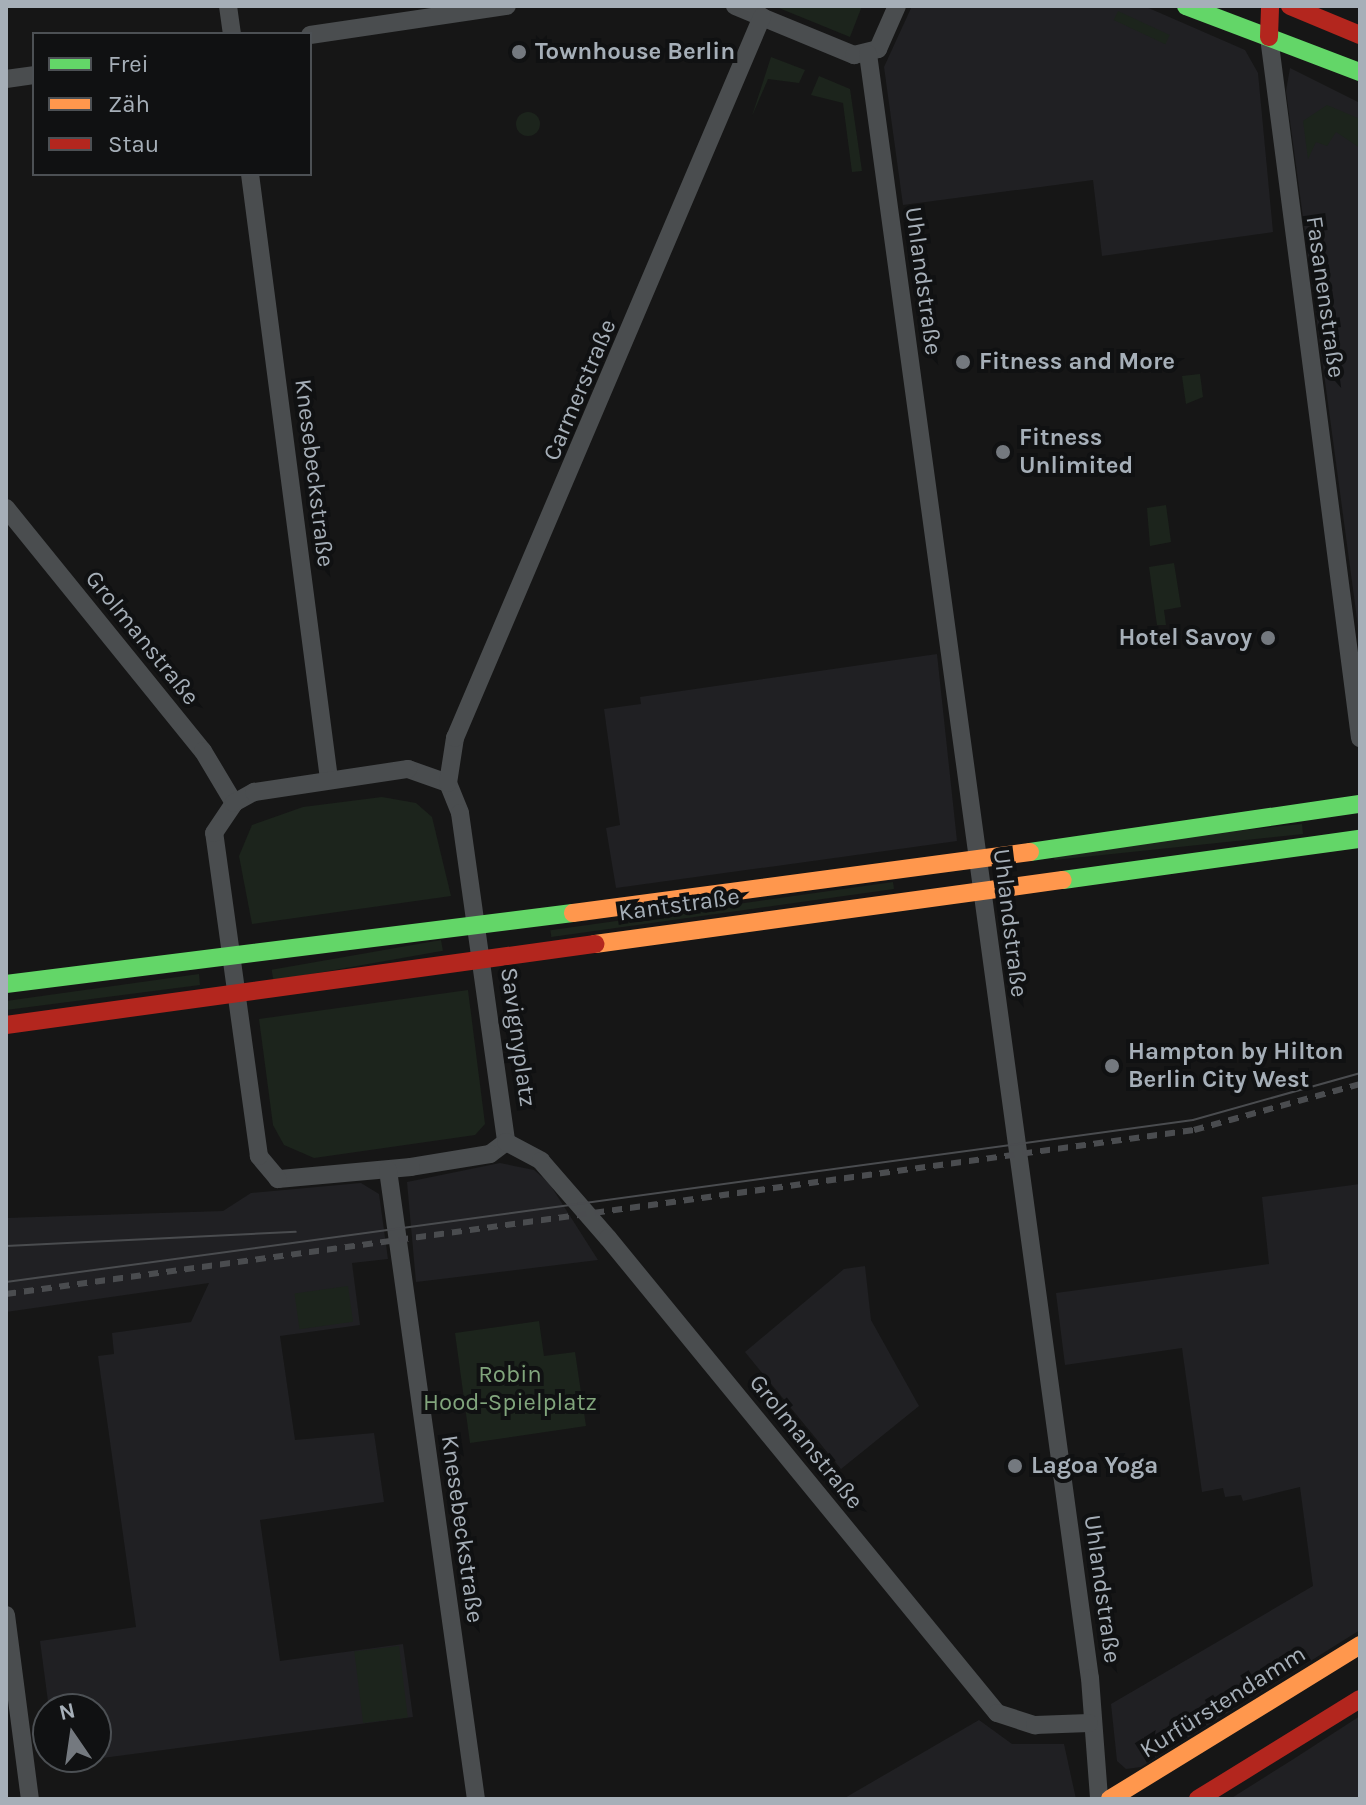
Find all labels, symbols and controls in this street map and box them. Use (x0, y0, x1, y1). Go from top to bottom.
legend (32, 32, 312, 176)
place label: Townhouse Berlin (535, 38, 735, 66)
marker: Townhouse Berlin (510, 43, 528, 61)
text: Frei (108, 50, 149, 78)
text: Zäh (108, 90, 150, 118)
text: Stau (108, 130, 159, 158)
street label: Uhlandstraße (898, 205, 948, 357)
street label: Fasanenstraße (1299, 214, 1351, 380)
street label: Carmerstraße (537, 315, 623, 465)
place label: Fitness and More (979, 348, 1175, 376)
marker: Fitness and More (954, 353, 972, 371)
street label: Knesebeckstraße (288, 377, 340, 569)
place label: Fitness Unlimited (1019, 424, 1133, 480)
marker: Fitness Unlimited (994, 443, 1012, 461)
street label: Grolmanstraße (79, 565, 205, 711)
place label: Hotel Savoy (1118, 624, 1252, 652)
marker: Hotel Savoy (1259, 629, 1277, 647)
street label: Uhlandstraße (987, 847, 1033, 999)
street label: Kantstraße (617, 882, 741, 928)
street label: Savignyplatz (494, 965, 542, 1109)
place label: Hampton by Hilton Berlin City West (1128, 1038, 1343, 1094)
marker: Hampton by Hilton Berlin City West (1103, 1057, 1121, 1075)
park label: Robin Hood-Spielplatz (423, 1361, 597, 1417)
street label: Grolmanstraße (743, 1369, 869, 1515)
street label: Knesebeckstraße (435, 1433, 489, 1625)
place label: Lagoa Yoga (1031, 1452, 1158, 1480)
marker: Lagoa Yoga (1006, 1457, 1024, 1475)
street label: Uhlandstraße (1077, 1513, 1127, 1665)
street label: Kurfürstendamm (1135, 1639, 1311, 1765)
north arrow (32, 1693, 112, 1773)
text: N (56, 1697, 78, 1726)

